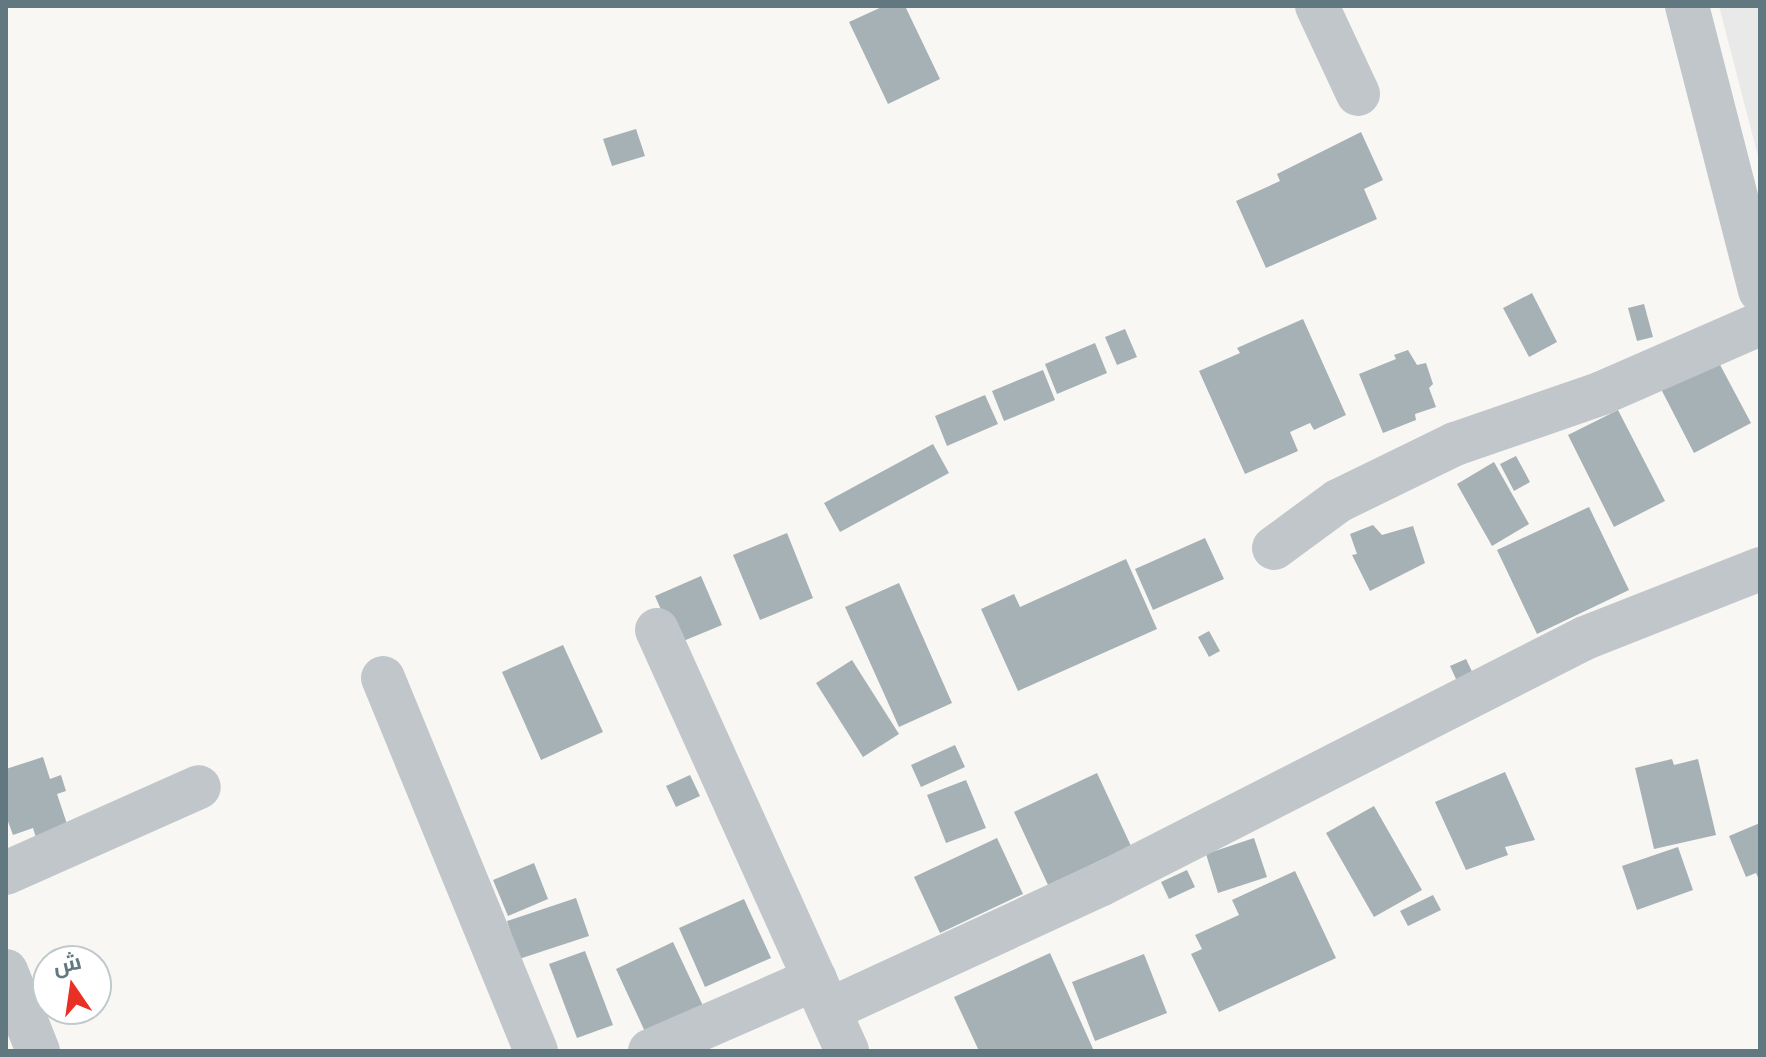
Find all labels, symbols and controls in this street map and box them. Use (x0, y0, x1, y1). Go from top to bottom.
north arrow (32, 945, 112, 1025)
text: ش (50, 948, 84, 979)

